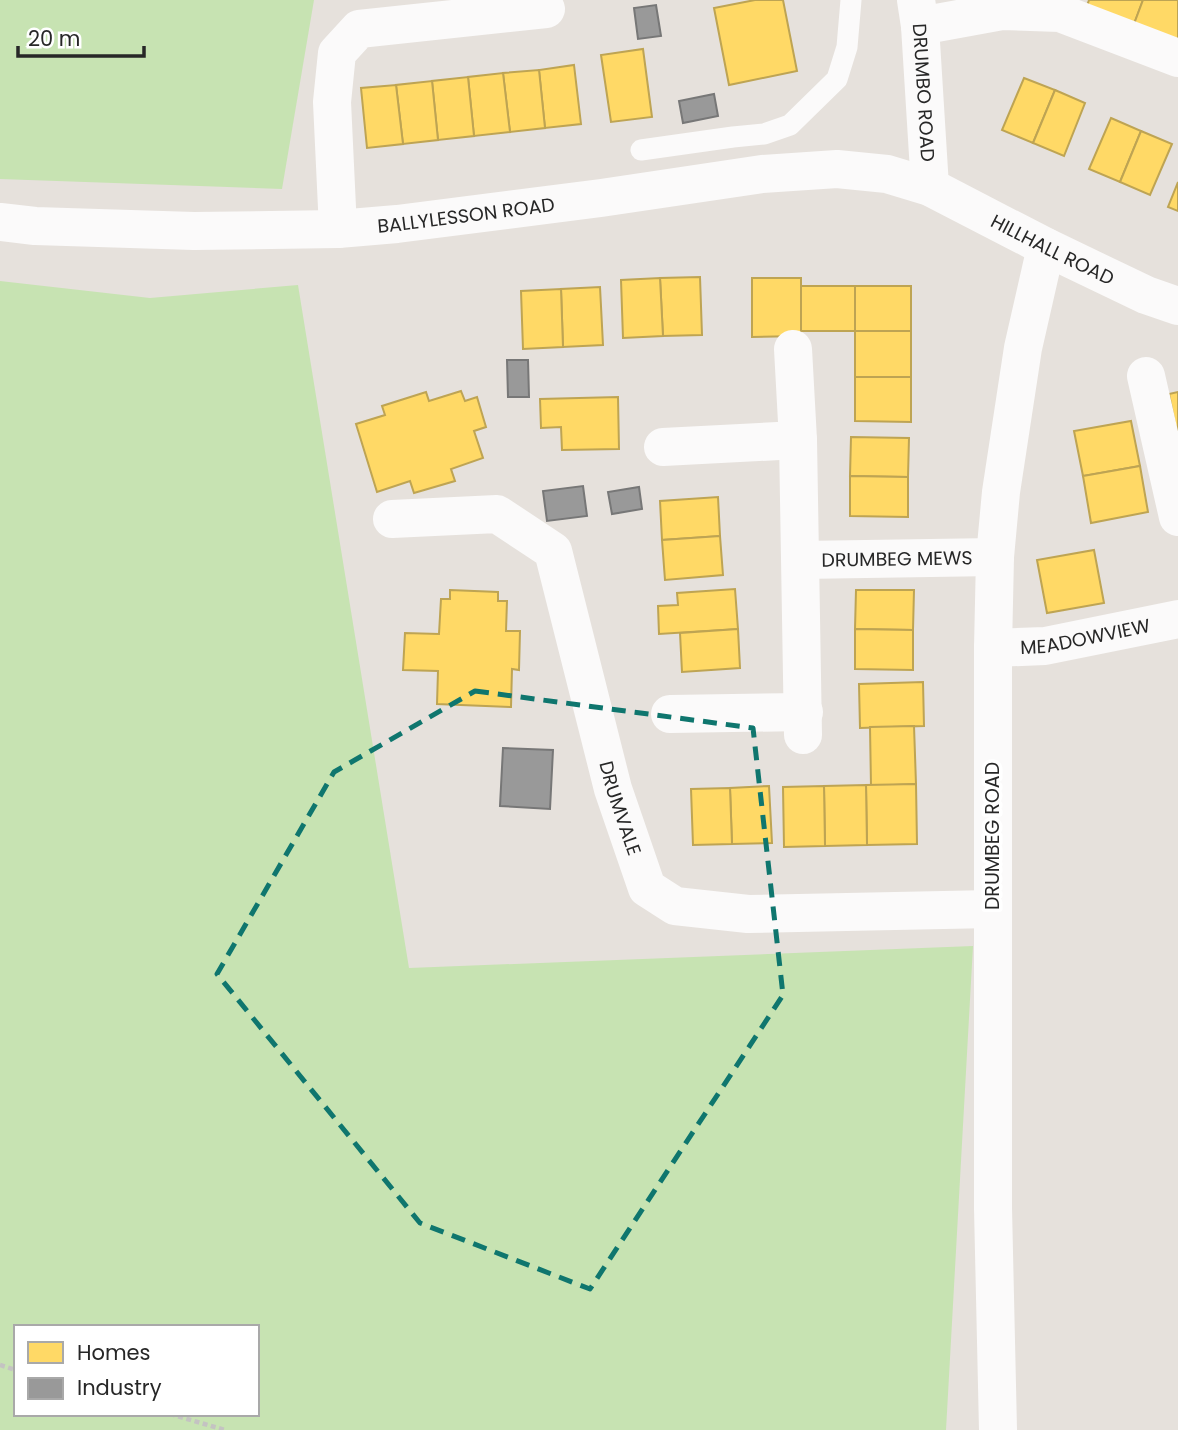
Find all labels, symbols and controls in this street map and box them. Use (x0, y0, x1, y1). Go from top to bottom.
scale bar (18, 14, 144, 58)
street label: DRUMBO ROAD (906, 23, 941, 163)
text: 20 m (28, 24, 81, 53)
street label: BALLYLESSON ROAD (376, 191, 556, 240)
street label: HILLHALL ROAD (986, 208, 1119, 292)
street label: DRUMBEG MEWS (821, 544, 973, 574)
street label: MEADOWVIEW (1020, 612, 1153, 661)
street label: DRUMVALE (592, 758, 648, 859)
street label: DRUMBEG ROAD (979, 762, 1006, 910)
legend (14, 1325, 259, 1416)
text: Homes (77, 1338, 151, 1367)
text: Industry (77, 1373, 162, 1402)

